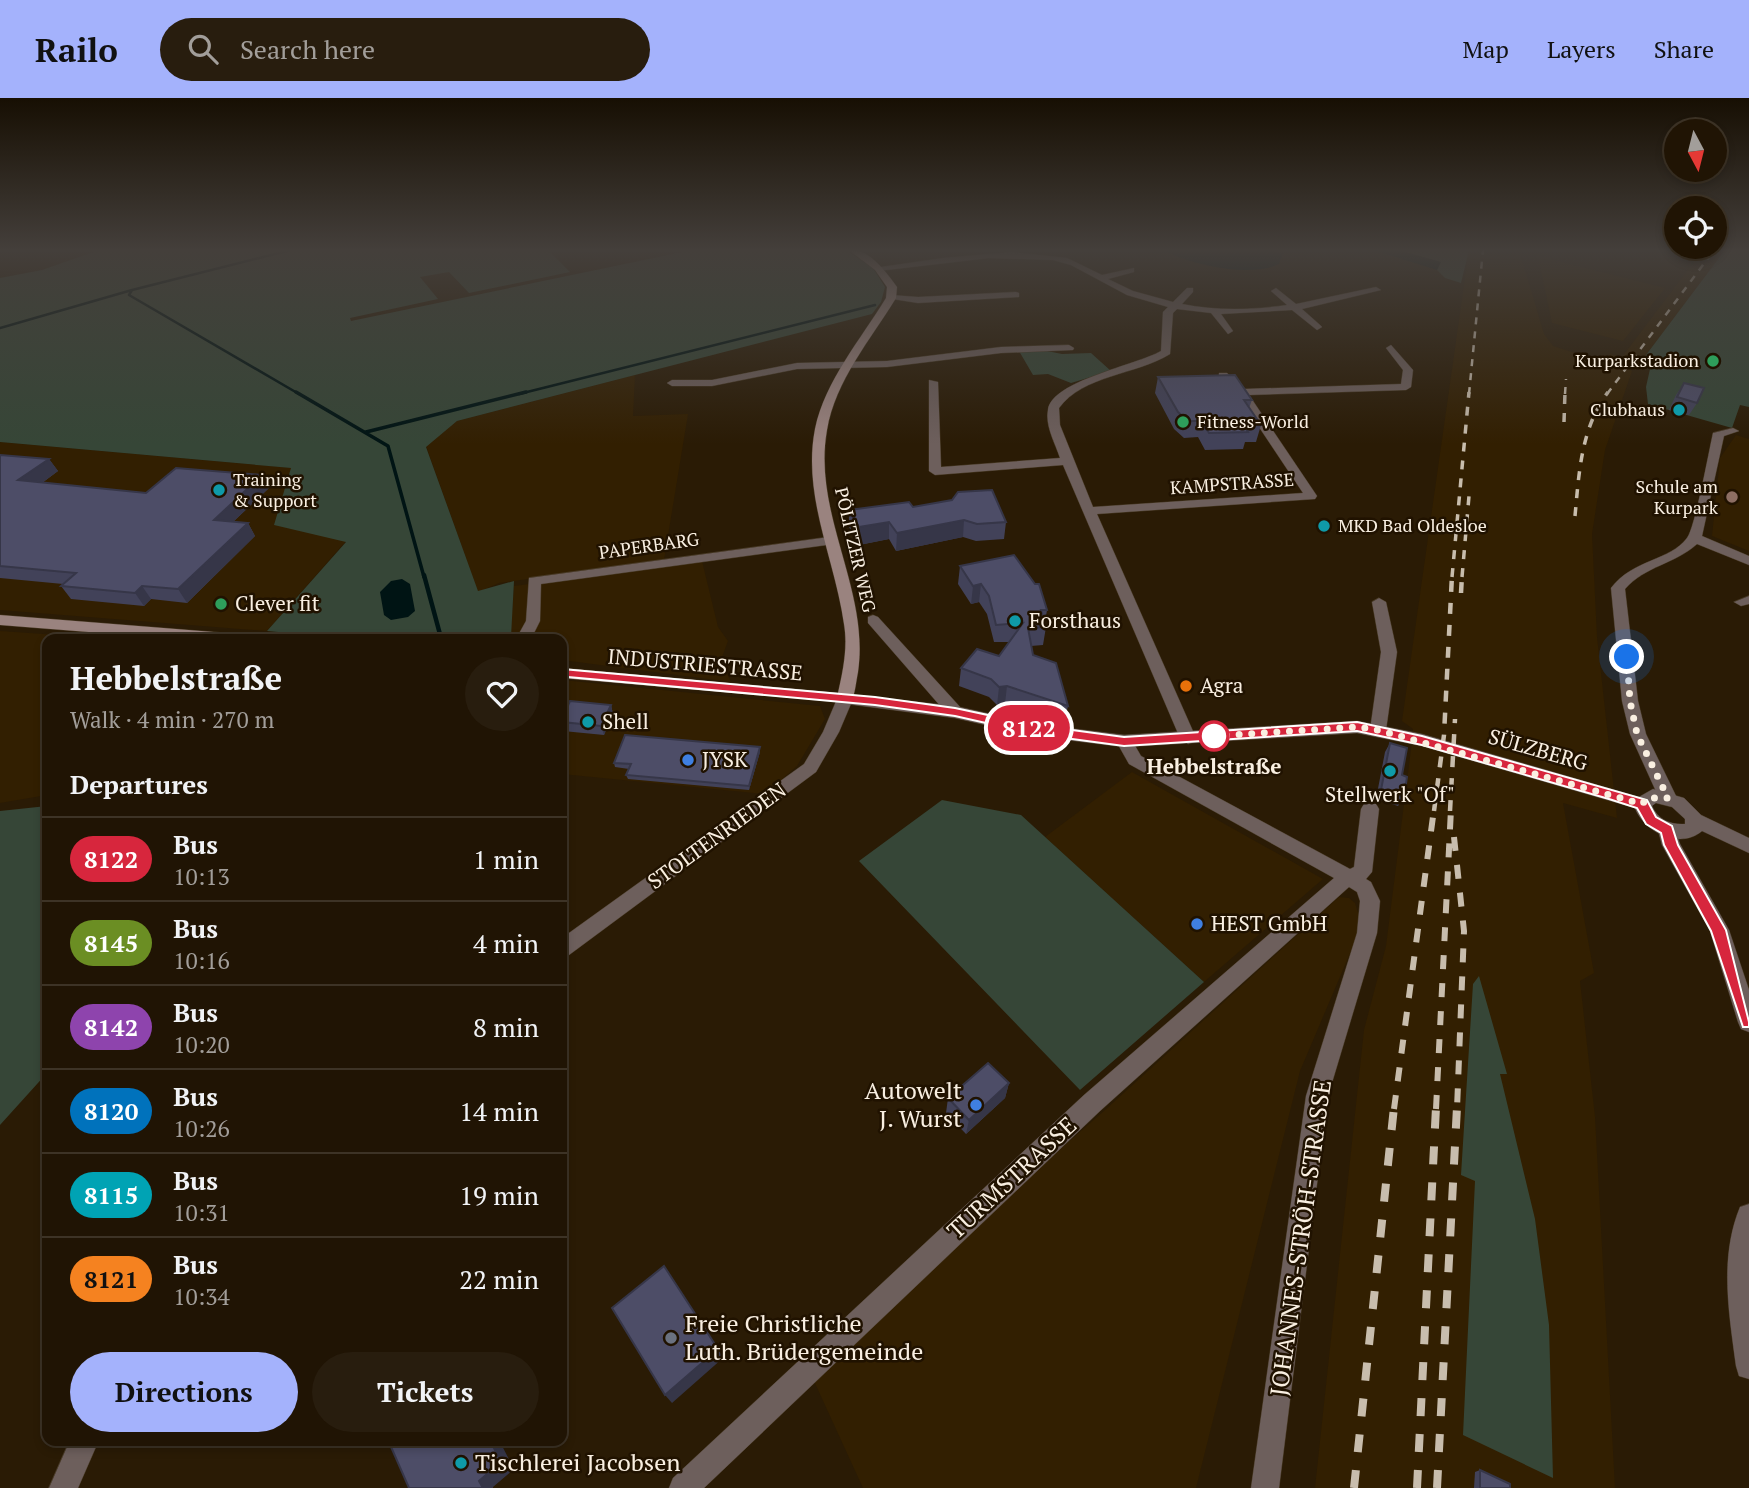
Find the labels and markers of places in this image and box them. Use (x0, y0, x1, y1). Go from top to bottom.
place label: Kurparkstadion (1575, 348, 1699, 372)
marker: Kurparkstadion (1705, 353, 1721, 369)
place label: Clubhaus (1590, 397, 1665, 421)
marker: Clubhaus (1671, 402, 1687, 418)
place label: Fitness-World (1197, 409, 1309, 433)
marker: Fitness-World (1175, 414, 1191, 430)
place label: Training & Support (233, 467, 317, 512)
place label: Schule am Kurpark (1636, 474, 1719, 519)
marker: Training & Support (211, 482, 227, 498)
marker: Schule am Kurpark (1724, 489, 1740, 505)
place label: MKD Bad Oldesloe (1338, 513, 1487, 537)
marker: MKD Bad Oldesloe (1316, 518, 1332, 534)
place label: Clever fit (235, 589, 320, 617)
marker: Clever fit (213, 596, 229, 612)
place label: Forsthaus (1029, 606, 1121, 634)
marker: Forsthaus (1007, 613, 1023, 629)
place label: Agra (1200, 671, 1244, 699)
marker: Agra (1178, 678, 1194, 694)
place label: Shell (602, 707, 649, 735)
marker: Shell (580, 714, 596, 730)
marker: Hebbelstraße (1199, 721, 1229, 751)
place label: JYSK (702, 745, 748, 773)
marker: JYSK (680, 752, 696, 768)
place label: Hebbelstraße (1147, 752, 1282, 780)
marker: Stellwerk "Of" (1382, 763, 1398, 779)
place label: Stellwerk "Of" (1325, 780, 1455, 808)
place label: HEST GmbH (1211, 909, 1327, 937)
marker: HEST GmbH (1189, 916, 1205, 932)
place label: Autowelt J. Wurst (865, 1074, 962, 1134)
marker: Autowelt J. Wurst (968, 1097, 984, 1113)
place label: Freie Christliche Luth. Brüdergemeinde (685, 1307, 923, 1367)
marker: Freie Christliche Luth. Brüdergemeinde (663, 1330, 679, 1346)
place label: Tischlerei Jacobsen (475, 1446, 681, 1478)
marker: Tischlerei Jacobsen (453, 1455, 469, 1471)

